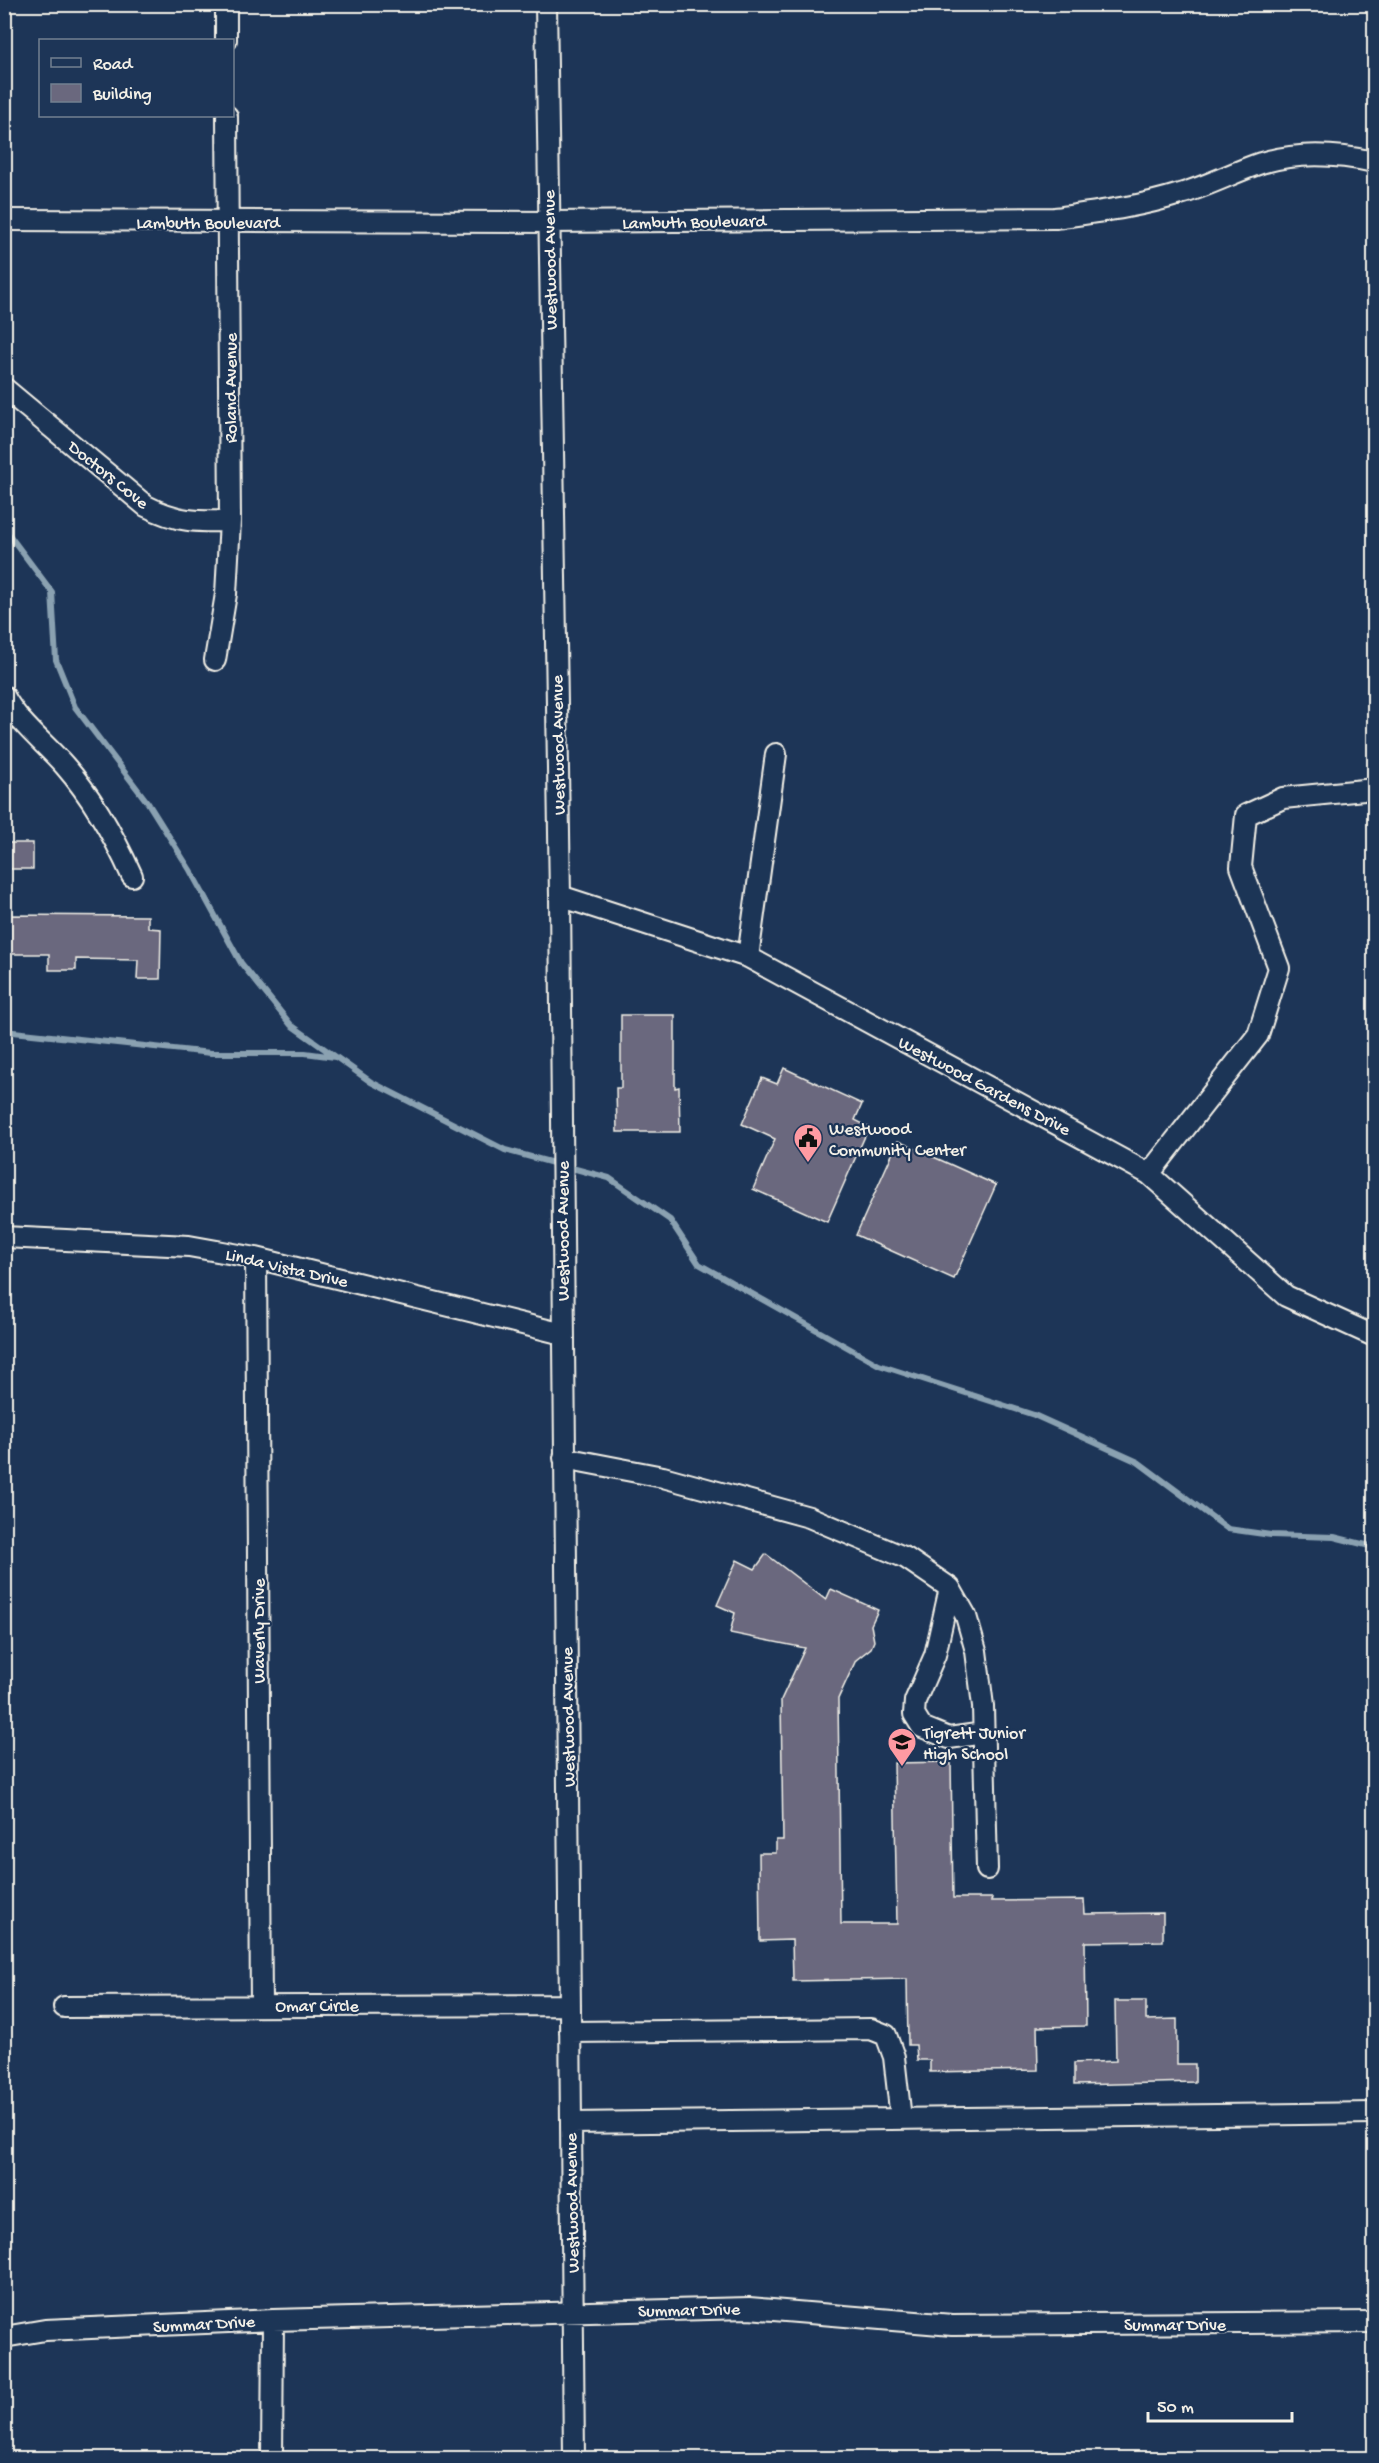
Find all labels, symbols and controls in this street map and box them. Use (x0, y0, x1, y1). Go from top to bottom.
legend (39, 39, 234, 117)
text: Road (93, 55, 134, 76)
text: Building (92, 85, 152, 106)
street label: Westwood Avenue (540, 189, 563, 330)
street label: Lambuth Boulevard (622, 212, 768, 235)
street label: Lambuth Boulevard (136, 214, 281, 235)
street label: Roland Avenue (222, 332, 243, 443)
street label: Doctors Cove (62, 436, 152, 515)
street label: Westwood Avenue (548, 674, 571, 815)
street label: Westwood Gardens Drive (894, 1033, 1074, 1142)
place label: Westwood Community Center (829, 1120, 967, 1162)
public building icon: Westwood Community Center (792, 1122, 824, 1164)
street label: Westwood Avenue (554, 1160, 575, 1301)
street label: Linda Vista Drive (223, 1245, 350, 1294)
street label: Waverly Drive (250, 1578, 271, 1684)
street label: Westwood Avenue (558, 1646, 581, 1787)
place label: Tigrett Junior High School (922, 1724, 1026, 1766)
school or university icon: Tigrett Junior High School (886, 1726, 918, 1768)
street label: Omar Circle (275, 1997, 360, 2018)
street label: Westwood Avenue (562, 2132, 585, 2273)
street label: Summar Drive (638, 2300, 741, 2323)
street label: Summar Drive (153, 2312, 256, 2339)
street label: Summar Drive (1124, 2316, 1227, 2337)
scale bar (1148, 2385, 1292, 2423)
text: 50 m (1157, 2398, 1194, 2419)

